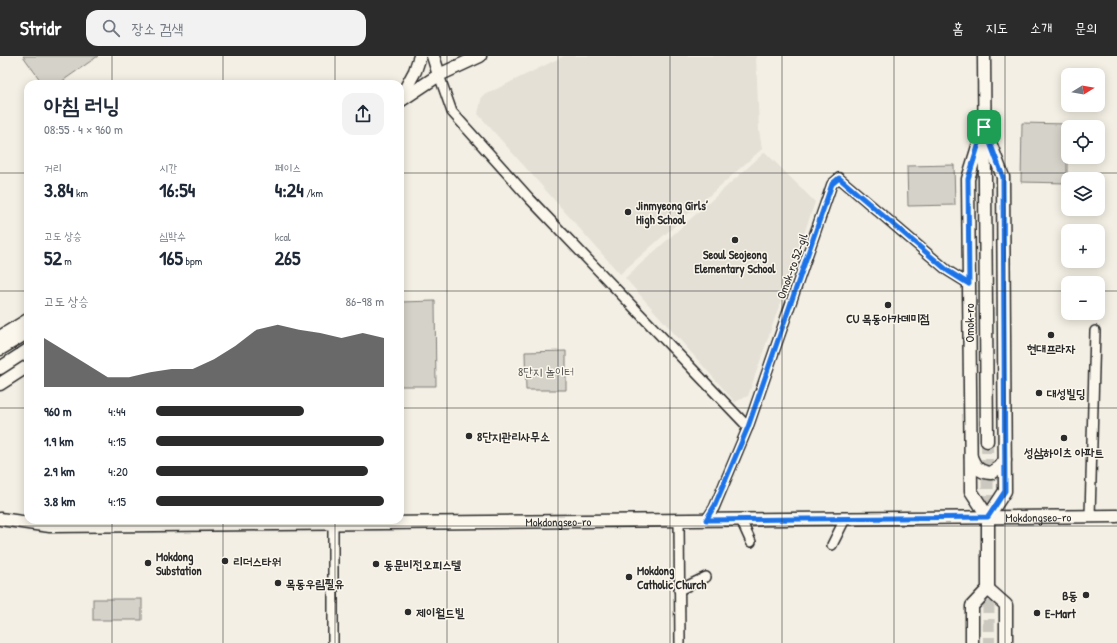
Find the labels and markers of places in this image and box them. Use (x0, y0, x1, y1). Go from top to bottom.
pin (967, 110, 1001, 144)
place label: Jinmyeong Girls’ High School (636, 197, 709, 229)
marker: Jinmyeong Girls’ High School (623, 207, 633, 217)
marker: Seoul Seojeong Elementary School (730, 235, 740, 245)
place label: Seoul Seojeong Elementary School (695, 246, 776, 278)
marker: CU 목동아카데미점 (883, 300, 893, 310)
place label: CU 목동아카데미점 (846, 310, 930, 327)
marker: 현대프라자 (1046, 330, 1056, 340)
place label: 현대프라자 (1027, 340, 1075, 357)
place label: 대성빌딩 (1046, 385, 1086, 402)
marker: 대성빌딩 (1034, 388, 1044, 398)
place label: 8단지관리사무소 (477, 428, 550, 445)
marker: 8단지관리사무소 (464, 431, 474, 441)
marker: 성삼하이츠 아파트 (1059, 433, 1069, 443)
place label: 성삼하이츠 아파트 (1023, 444, 1104, 461)
place label: Mokdong Substation (156, 548, 202, 579)
place label: 리더스타워 (233, 553, 281, 570)
marker: 리더스타워 (220, 556, 230, 566)
place label: 동문비전오피스텔 (384, 556, 462, 573)
marker: Mokdong Substation (143, 558, 153, 568)
marker: 동문비전오피스텔 (371, 559, 381, 569)
place label: Mokdong Catholic Church (637, 562, 707, 593)
marker: Mokdong Catholic Church (624, 572, 634, 582)
place label: 목동우림필유 (286, 575, 344, 592)
marker: 목동우림필유 (273, 578, 283, 588)
place label: B동 (1062, 587, 1078, 604)
marker: B동 (1081, 590, 1091, 600)
place label: 제이월드빌 (416, 604, 465, 621)
place label: E-Mart (1045, 605, 1077, 622)
marker: 제이월드빌 (403, 607, 413, 617)
marker: E-Mart (1032, 608, 1042, 618)

